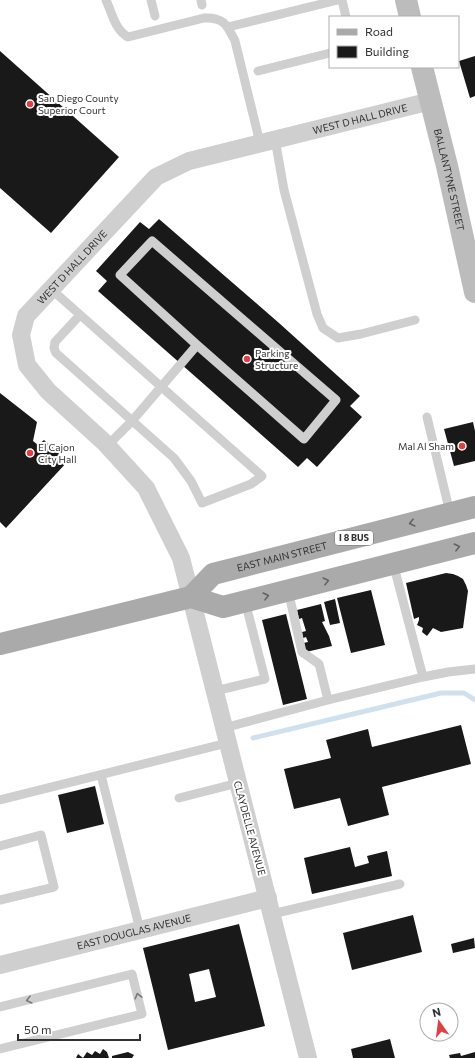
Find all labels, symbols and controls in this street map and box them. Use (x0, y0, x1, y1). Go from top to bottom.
legend (329, 16, 459, 68)
text: Road (365, 24, 393, 38)
text: Building (365, 44, 409, 58)
place label: San Diego County Superior Court (38, 92, 119, 116)
marker: San Diego County Superior Court (25, 99, 35, 109)
street label: WEST D HALL DRIVE (311, 101, 409, 136)
street label: BALLANTYNE STREET (432, 127, 467, 233)
street label: WEST D HALL DRIVE (34, 227, 109, 306)
place label: Parking Structure (255, 347, 298, 371)
marker: Parking Structure (242, 354, 252, 364)
place label: Mal Al Sham (398, 440, 454, 452)
place label: El Cajon City Hall (38, 441, 76, 465)
marker: Mal Al Sham (457, 441, 467, 451)
marker: El Cajon City Hall (25, 448, 35, 458)
one-way arrow (409, 519, 415, 527)
road number: I 8 BUS (335, 531, 373, 545)
street label: EAST MAIN STREET (235, 539, 329, 574)
one-way arrow (454, 544, 461, 552)
one-way arrow (322, 577, 329, 585)
one-way arrow (263, 592, 270, 601)
street label: CLAYDELLE AVENUE (232, 779, 268, 877)
street label: EAST DOUGLAS AVENUE (75, 911, 192, 952)
one-way arrow (134, 993, 143, 1000)
one-way arrow (25, 995, 32, 1004)
north arrow (419, 1002, 459, 1042)
text: N (431, 1005, 442, 1019)
scale bar (18, 1016, 140, 1042)
text: 50 m (24, 1022, 52, 1036)

